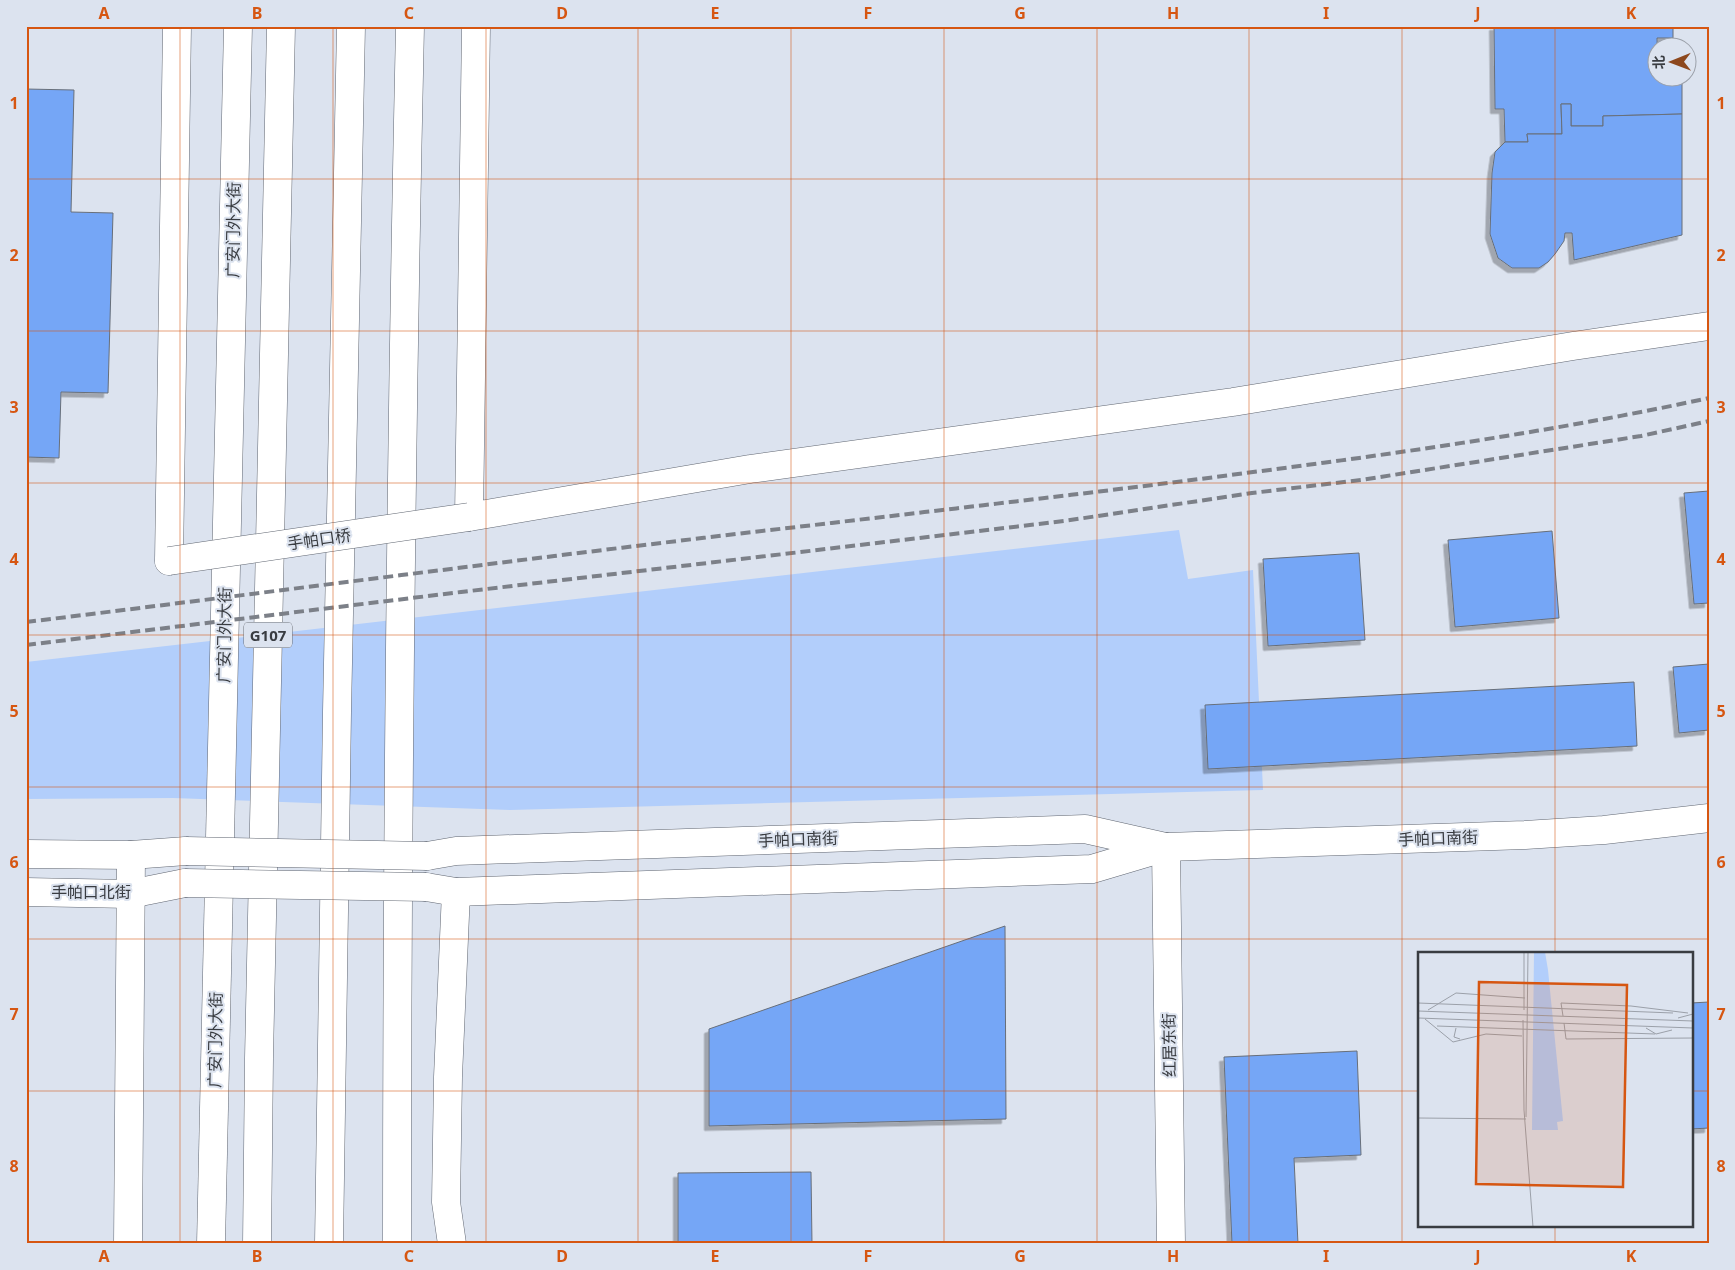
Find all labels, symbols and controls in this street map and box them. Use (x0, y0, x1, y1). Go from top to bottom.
text: A (98, 2, 110, 24)
text: B (252, 2, 262, 24)
text: C (404, 2, 414, 24)
text: D (556, 2, 568, 24)
text: E (711, 2, 720, 24)
text: F (864, 2, 872, 24)
text: G (1014, 2, 1026, 24)
text: H (1167, 2, 1179, 24)
text: I (1323, 2, 1329, 24)
text: J (1473, 2, 1481, 24)
text: K (1626, 2, 1637, 24)
north arrow (1648, 38, 1698, 88)
text: 北 (1649, 55, 1668, 69)
text: 1 (9, 92, 19, 114)
text: 1 (1716, 92, 1726, 114)
street label: 广安门外大街 (221, 182, 245, 278)
text: 2 (9, 244, 19, 266)
text: 2 (1716, 244, 1726, 266)
text: 3 (9, 396, 19, 418)
text: 3 (1716, 396, 1726, 418)
street label: 手帕口桥 (286, 524, 352, 554)
text: 4 (9, 548, 19, 570)
text: 4 (1716, 548, 1726, 570)
street label: 广安门外大街 (212, 587, 236, 683)
road number: G107 (244, 622, 292, 648)
text: 5 (9, 700, 19, 722)
text: 5 (1716, 700, 1726, 722)
street label: 手帕口南街 (1398, 826, 1478, 850)
street label: 手帕口南街 (758, 827, 838, 851)
text: 6 (9, 851, 19, 873)
text: 6 (1716, 851, 1726, 873)
street label: 手帕口北街 (51, 881, 131, 903)
inset map (1418, 952, 1692, 1228)
street label: 广安门外大街 (203, 992, 227, 1088)
text: 7 (9, 1003, 19, 1025)
text: 7 (1716, 1003, 1726, 1025)
street label: 红居东街 (1157, 1013, 1181, 1077)
text: 8 (9, 1155, 19, 1177)
text: 8 (1716, 1155, 1726, 1177)
text: A (98, 1245, 110, 1267)
text: B (252, 1245, 262, 1267)
text: C (404, 1245, 414, 1267)
text: D (556, 1245, 568, 1267)
text: E (711, 1245, 720, 1267)
text: F (864, 1245, 872, 1267)
text: G (1014, 1245, 1026, 1267)
text: H (1167, 1245, 1179, 1267)
text: I (1323, 1245, 1329, 1267)
text: J (1473, 1245, 1481, 1267)
text: K (1626, 1245, 1637, 1267)

